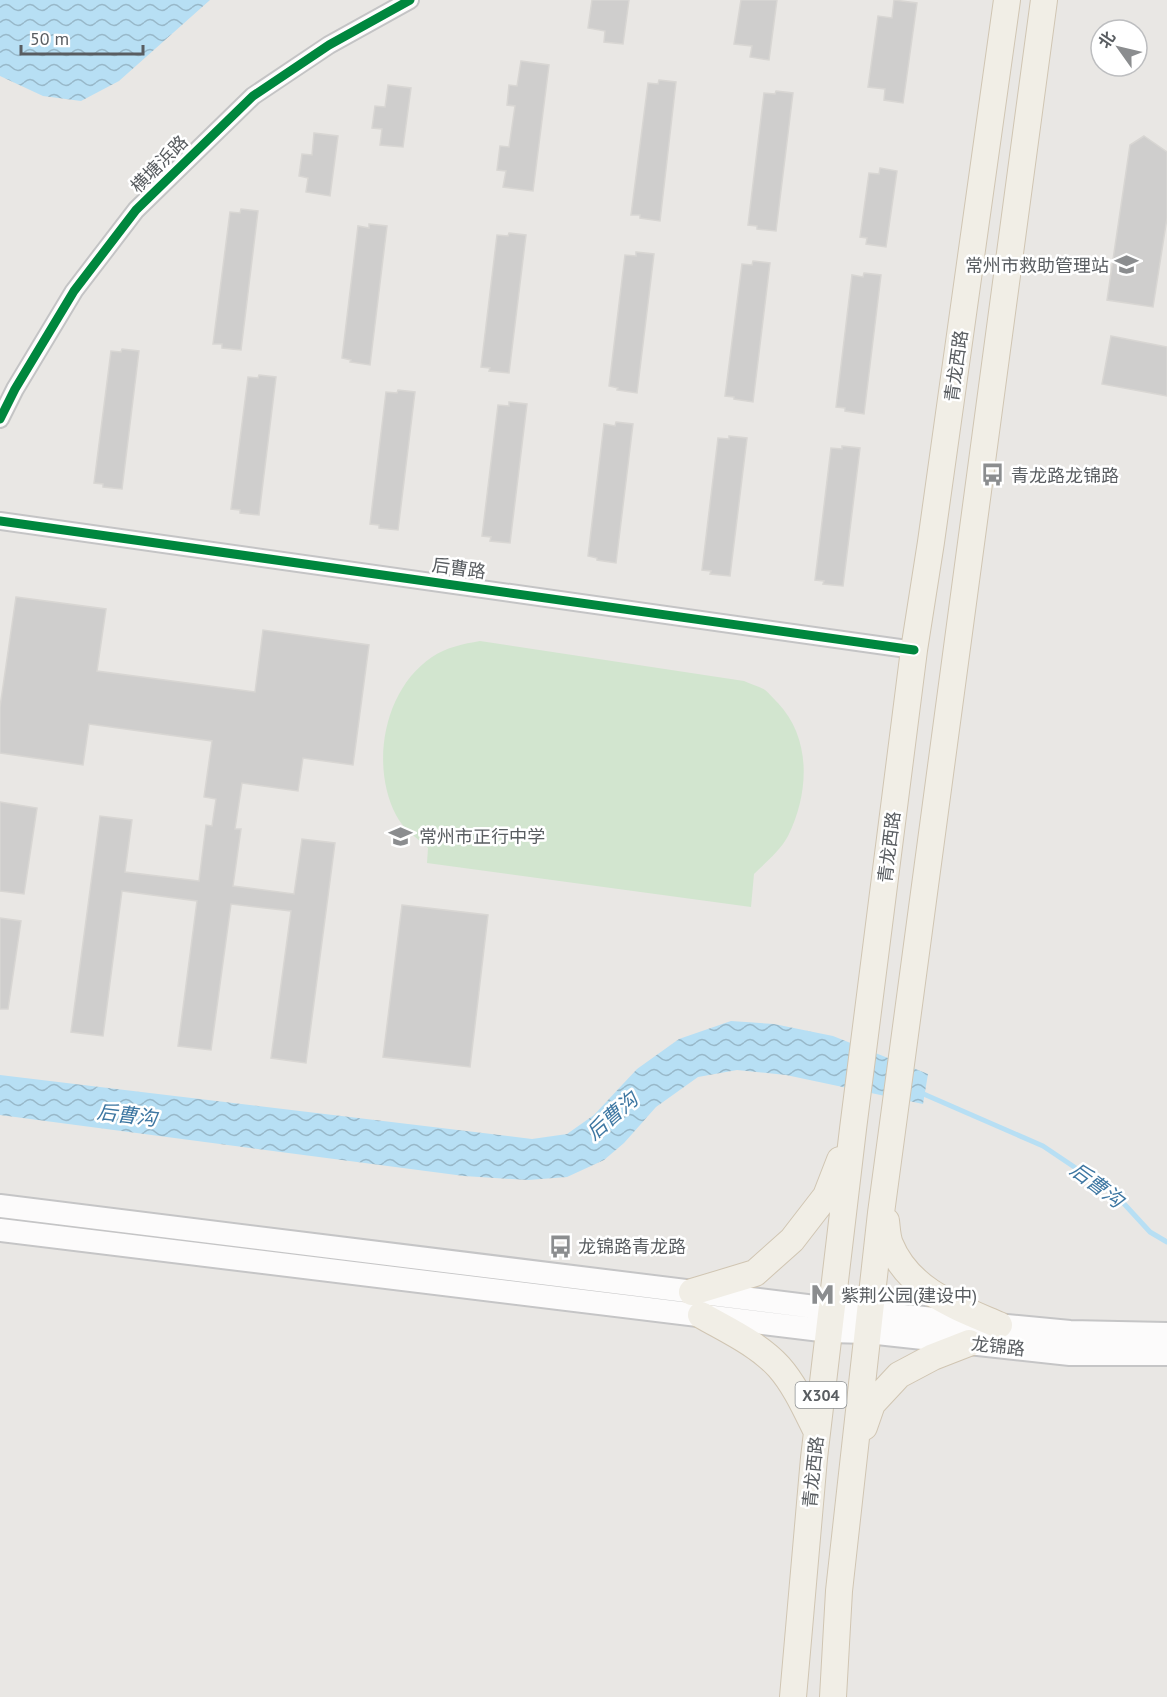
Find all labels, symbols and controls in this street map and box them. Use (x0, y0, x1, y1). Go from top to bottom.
scale bar (21, 18, 142, 56)
north arrow (1089, 18, 1149, 78)
text: 50 m (30, 27, 69, 50)
text: 北 (1094, 27, 1119, 52)
street label: 横塘浜路 (125, 130, 193, 198)
school or university icon: 常州市救助管理站 (1114, 252, 1140, 278)
place label: 常州市救助管理站 (965, 254, 1109, 277)
street label: 青龙西路 (940, 329, 972, 403)
bus stop icon: 青龙路龙锦路 (980, 462, 1006, 488)
place label: 青龙路龙锦路 (1011, 464, 1119, 487)
street label: 后曹路 (431, 553, 487, 583)
street label: 青龙西路 (873, 810, 905, 884)
school or university icon: 常州市正行中学 (388, 823, 414, 849)
place label: 常州市正行中学 (419, 825, 545, 848)
water label: 后曹沟 (581, 1085, 645, 1145)
water label: 后曹沟 (96, 1098, 160, 1132)
water label: 后曹沟 (1065, 1157, 1130, 1215)
bus stop icon: 龙锦路青龙路 (547, 1233, 573, 1259)
place label: 龙锦路青龙路 (578, 1235, 686, 1258)
metro station icon: 紫荆公园(建设中) (810, 1282, 836, 1308)
place label: 紫荆公园(建设中) (841, 1284, 977, 1307)
street label: 龙锦路 (970, 1332, 1026, 1360)
road number: X304 (796, 1382, 846, 1408)
street label: 青龙西路 (798, 1435, 828, 1509)

